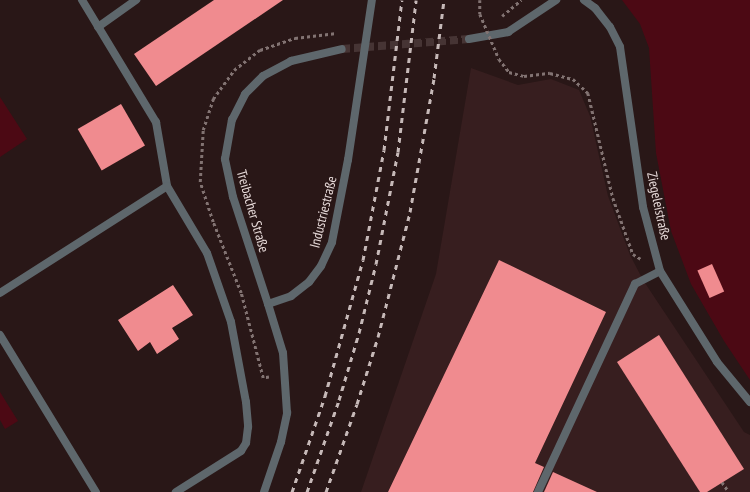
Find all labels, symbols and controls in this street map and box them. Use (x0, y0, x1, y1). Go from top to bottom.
street label: Treibacher Straße (233, 168, 273, 254)
street label: Ziegeleistraße (644, 170, 674, 242)
street label: Industriestraße (306, 174, 340, 250)

